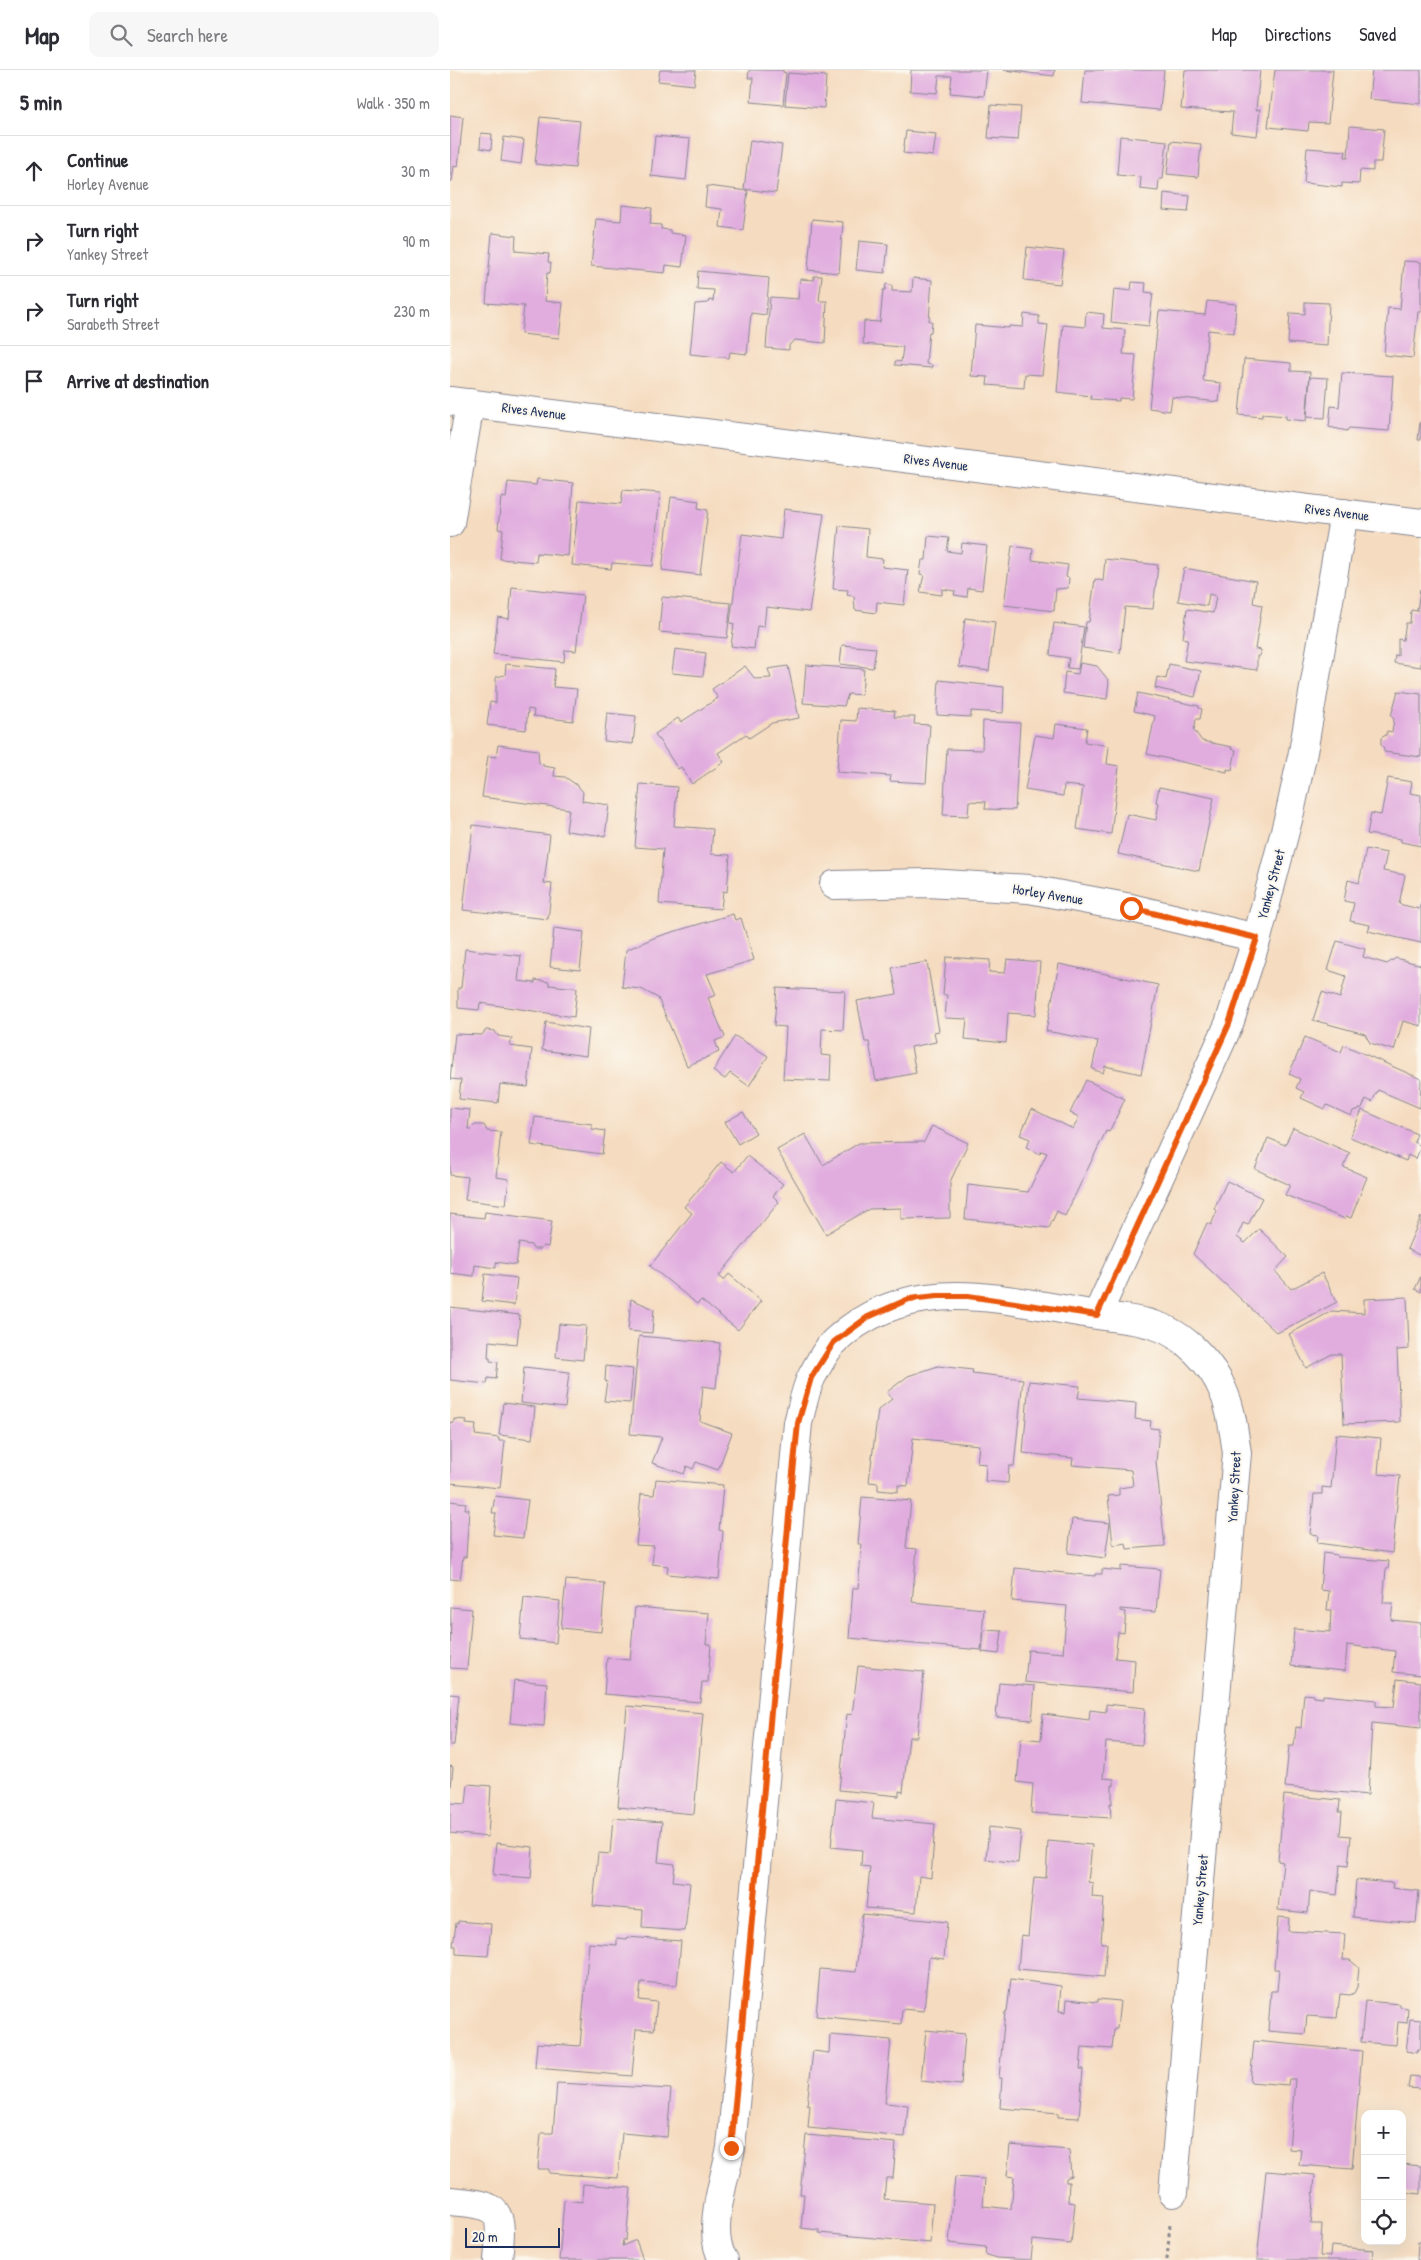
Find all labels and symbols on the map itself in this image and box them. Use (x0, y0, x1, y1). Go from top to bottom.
street label: Rives Avenue (501, 397, 568, 424)
street label: Rives Avenue (903, 448, 970, 475)
street label: Rives Avenue (1304, 498, 1371, 525)
street label: Yankey Street (1252, 847, 1290, 921)
street label: Horley Avenue (1011, 879, 1085, 910)
route start (1120, 897, 1143, 920)
street label: Yankey Street (1222, 1451, 1246, 1523)
street label: Yankey Street (1187, 1854, 1213, 1926)
route end (720, 2137, 743, 2160)
scale bar (465, 2225, 560, 2248)

